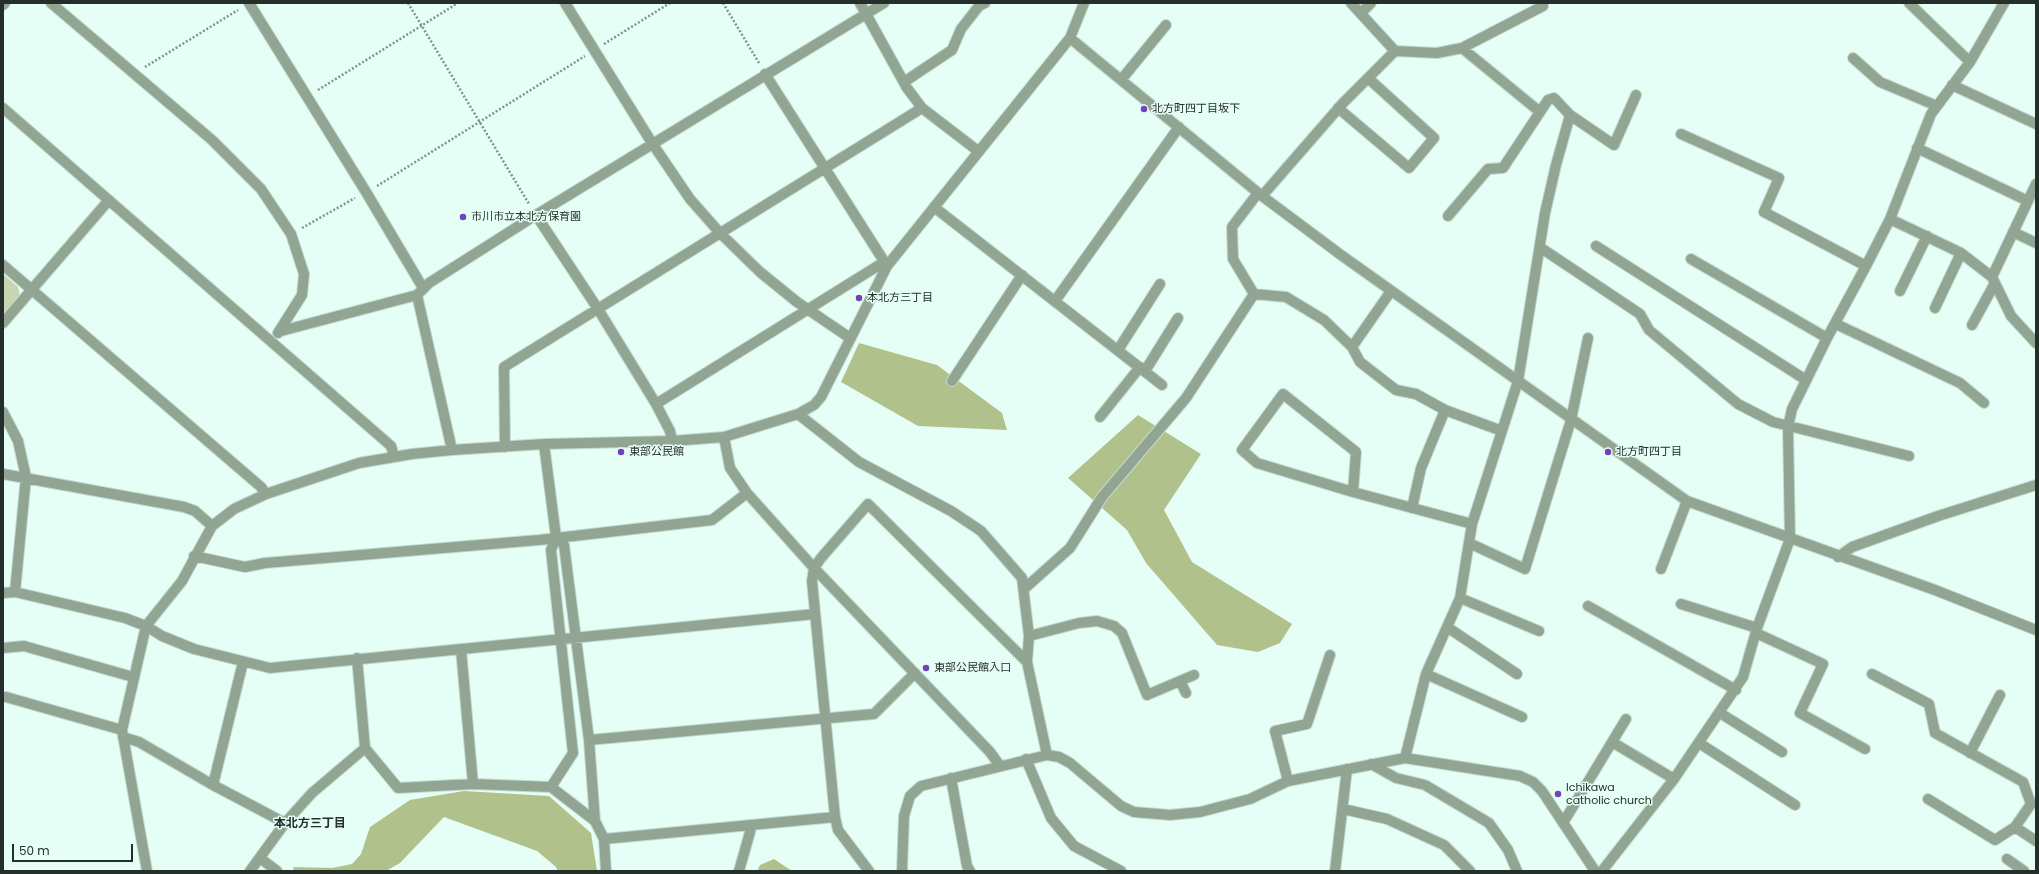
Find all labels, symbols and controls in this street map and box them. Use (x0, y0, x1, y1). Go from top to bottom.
place label: 北方町四丁目坂下 (1152, 102, 1240, 116)
marker: 北方町四丁目坂下 (1139, 104, 1149, 114)
place label: 市川市立本北方保育園 (471, 210, 581, 224)
marker: 市川市立本北方保育園 (458, 212, 468, 222)
place label: 本北方三丁目 (867, 291, 933, 305)
marker: 本北方三丁目 (854, 293, 864, 303)
place label: 東部公民館 (629, 445, 684, 459)
place label: 北方町四丁目 (1616, 445, 1682, 459)
marker: 東部公民館 (616, 447, 626, 457)
marker: 北方町四丁目 (1603, 447, 1613, 457)
place label: 東部公民館入口 (934, 661, 1011, 675)
marker: 東部公民館入口 (921, 663, 931, 673)
place label: Ichikawa catholic church (1566, 781, 1652, 807)
marker: Ichikawa catholic church (1553, 789, 1563, 799)
district label: 本北方三丁目 (274, 817, 346, 831)
scale bar (14, 836, 135, 862)
text: 50 m (19, 842, 50, 859)

